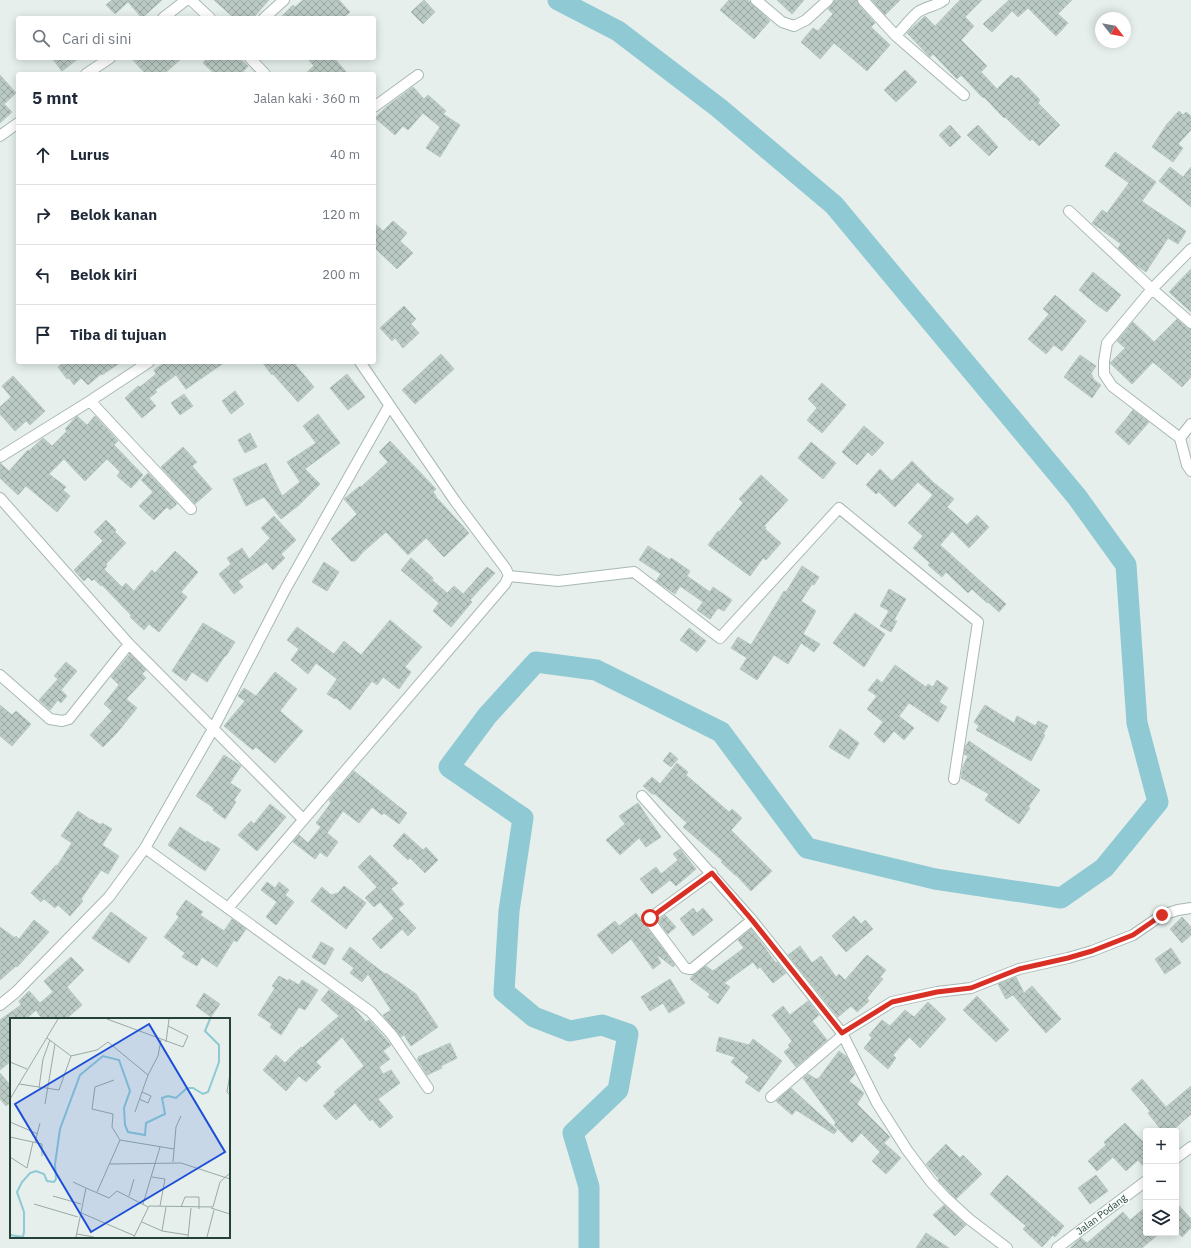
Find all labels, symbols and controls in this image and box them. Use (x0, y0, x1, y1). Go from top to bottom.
north arrow (1095, 12, 1131, 48)
search box (16, 16, 376, 60)
icon: search (30, 27, 52, 49)
text: Cari di sini (62, 29, 131, 48)
text: 5 mnt (32, 87, 78, 109)
text: Jalan kaki · 360 m (253, 90, 360, 107)
icon: ahead (32, 144, 54, 166)
text: Lurus (70, 145, 109, 164)
text: 40 m (330, 146, 360, 163)
icon: right (32, 204, 54, 226)
text: Belok kanan (70, 205, 157, 224)
text: 120 m (322, 206, 360, 223)
icon: left (32, 264, 54, 286)
text: Belok kiri (70, 265, 137, 284)
text: 200 m (322, 266, 360, 283)
icon: arrive (32, 324, 54, 346)
text: Tiba di tujuan (70, 325, 167, 344)
route end (1153, 906, 1171, 924)
route start (641, 909, 659, 927)
inset map (10, 1018, 230, 1238)
map controls (1143, 1128, 1179, 1236)
button: + (1143, 1128, 1179, 1164)
button: − (1143, 1164, 1179, 1200)
street label: Jalan Podang (1073, 1191, 1130, 1238)
button: layers (1143, 1200, 1179, 1236)

